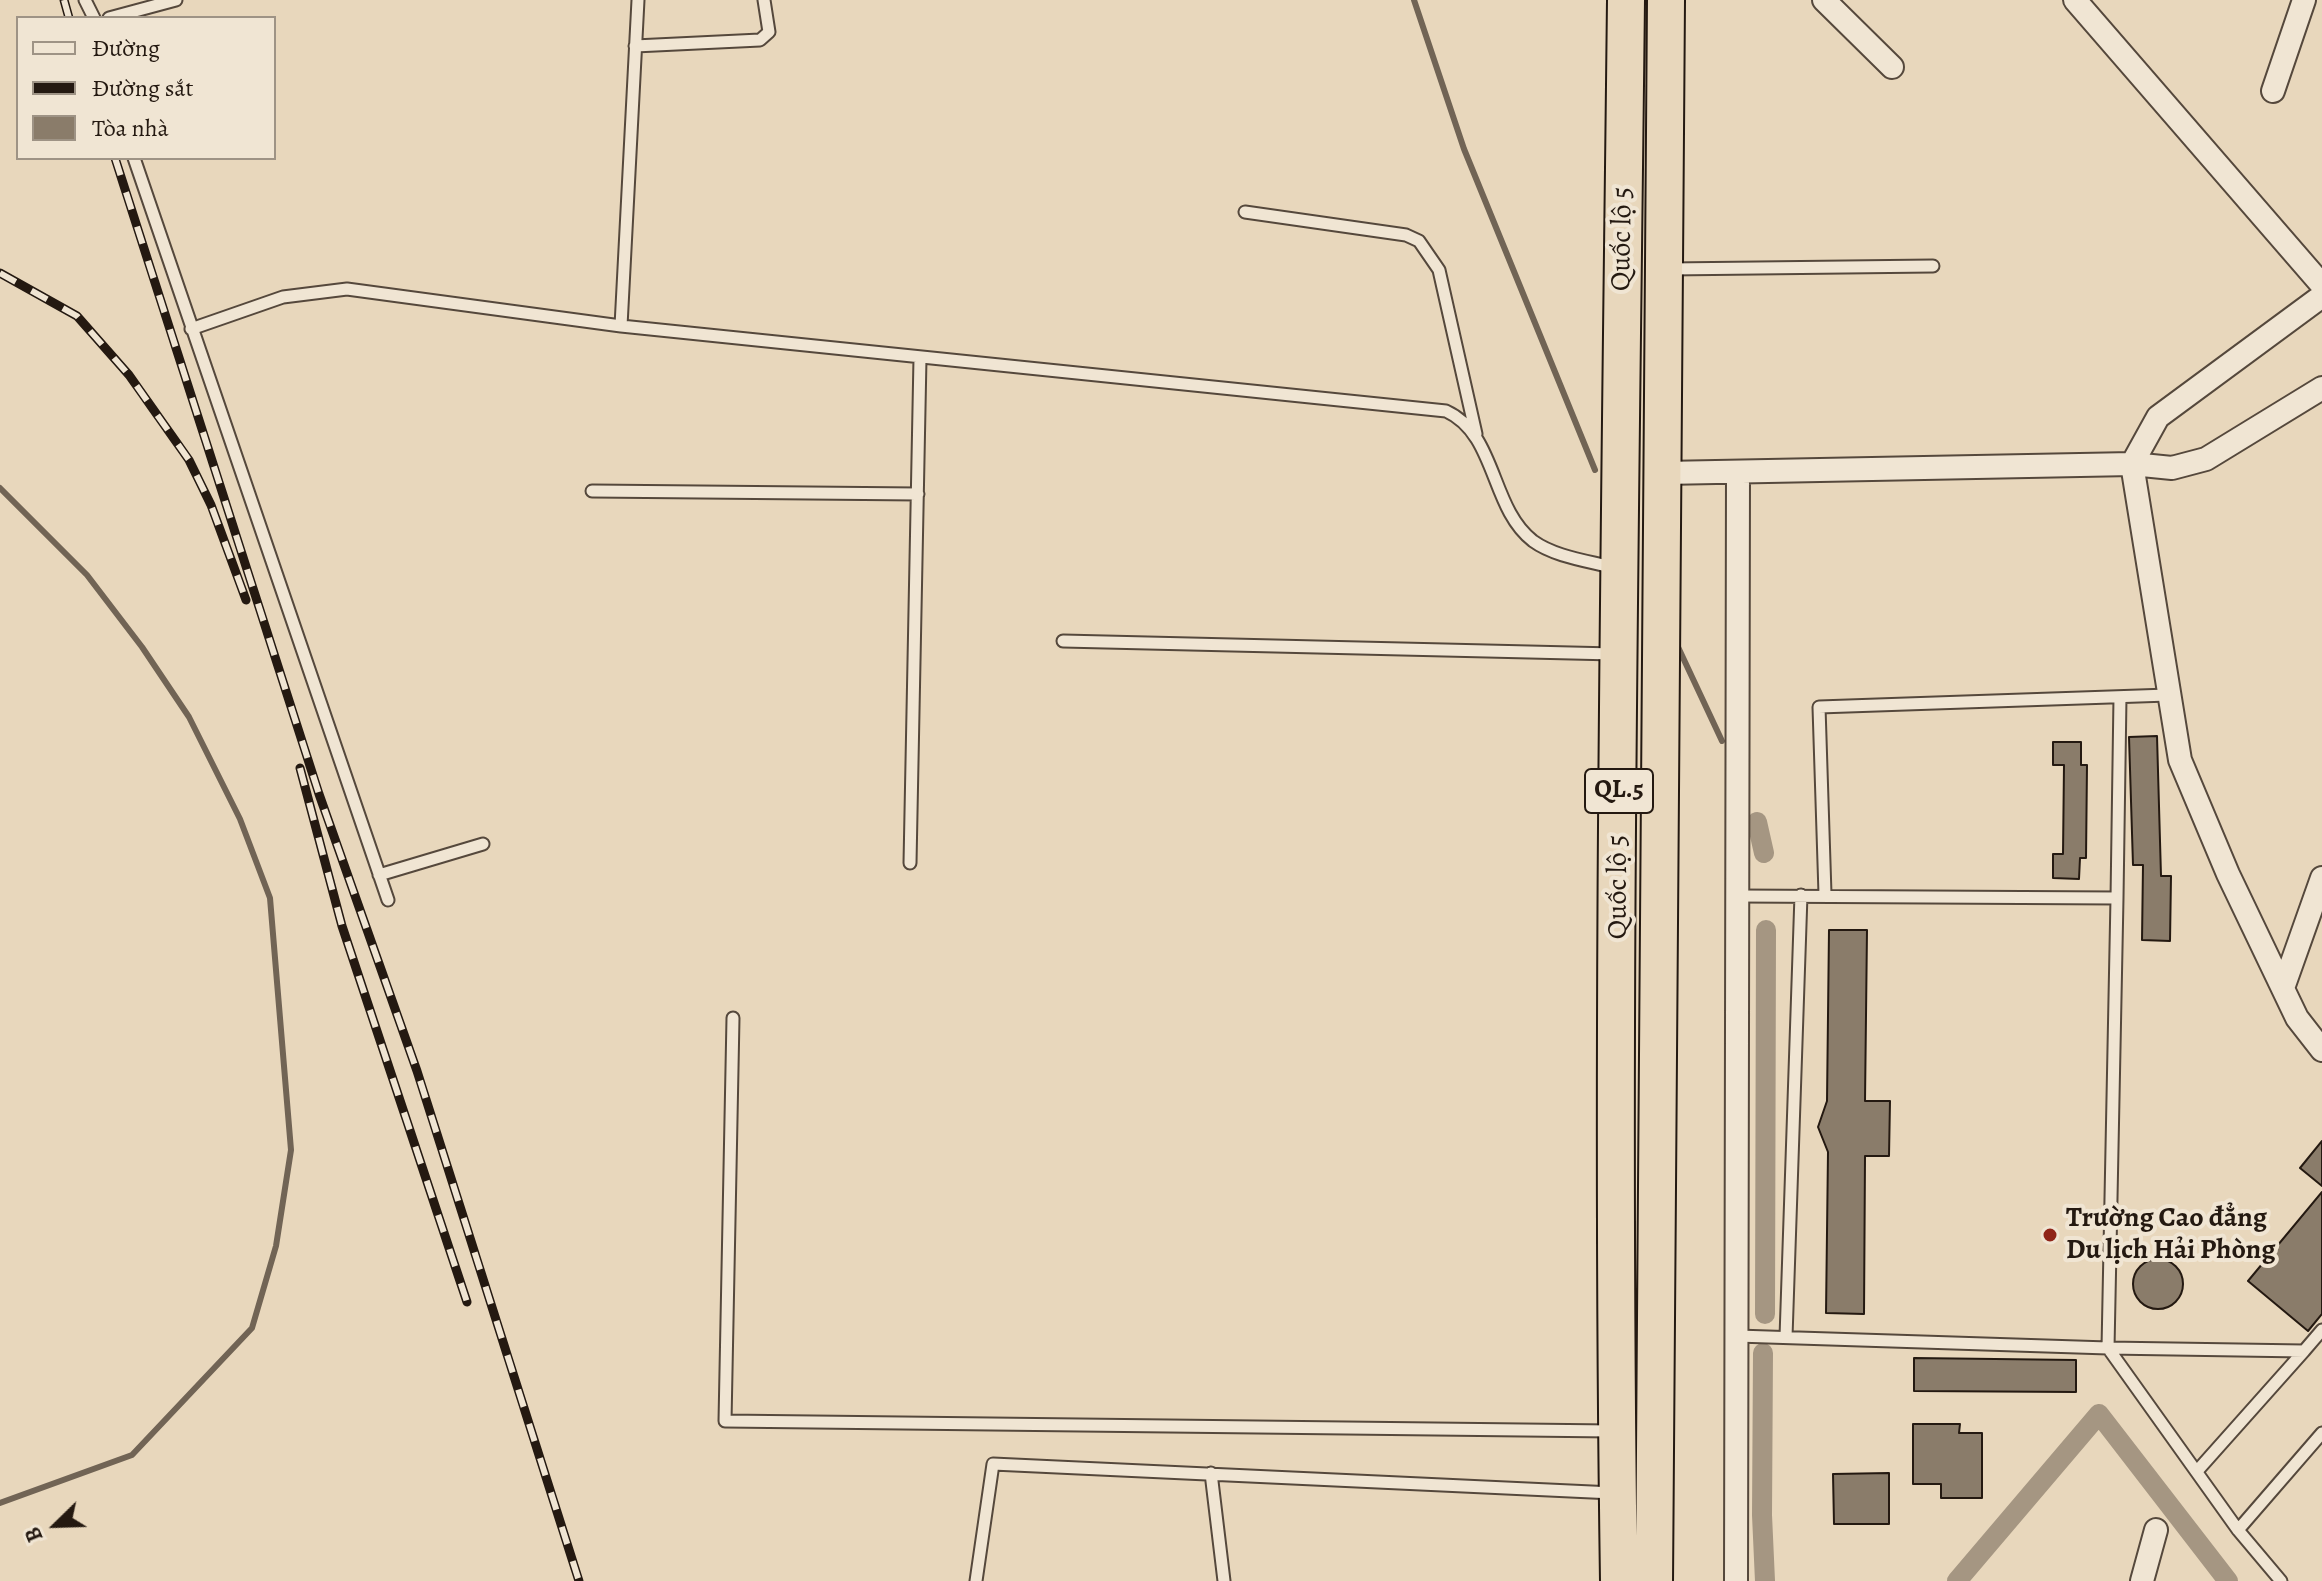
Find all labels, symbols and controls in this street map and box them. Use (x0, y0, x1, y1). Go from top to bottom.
legend (16, 16, 276, 160)
text: Đường (92, 32, 160, 64)
text: Đường sắt (92, 72, 193, 104)
text: Tòa nhà (92, 112, 169, 144)
street label: Quốc lộ 5 (1605, 187, 1641, 291)
road number: QL.5 (1585, 769, 1653, 813)
street label: Quốc lộ 5 (1602, 835, 1636, 939)
place label: Trường Cao đẳng Du lịch Hải Phòng (2066, 1202, 2276, 1268)
marker: Trường Cao đẳng Du lịch Hải Phòng (2041, 1226, 2059, 1244)
north arrow (16, 1485, 96, 1565)
text: B (17, 1522, 50, 1547)

